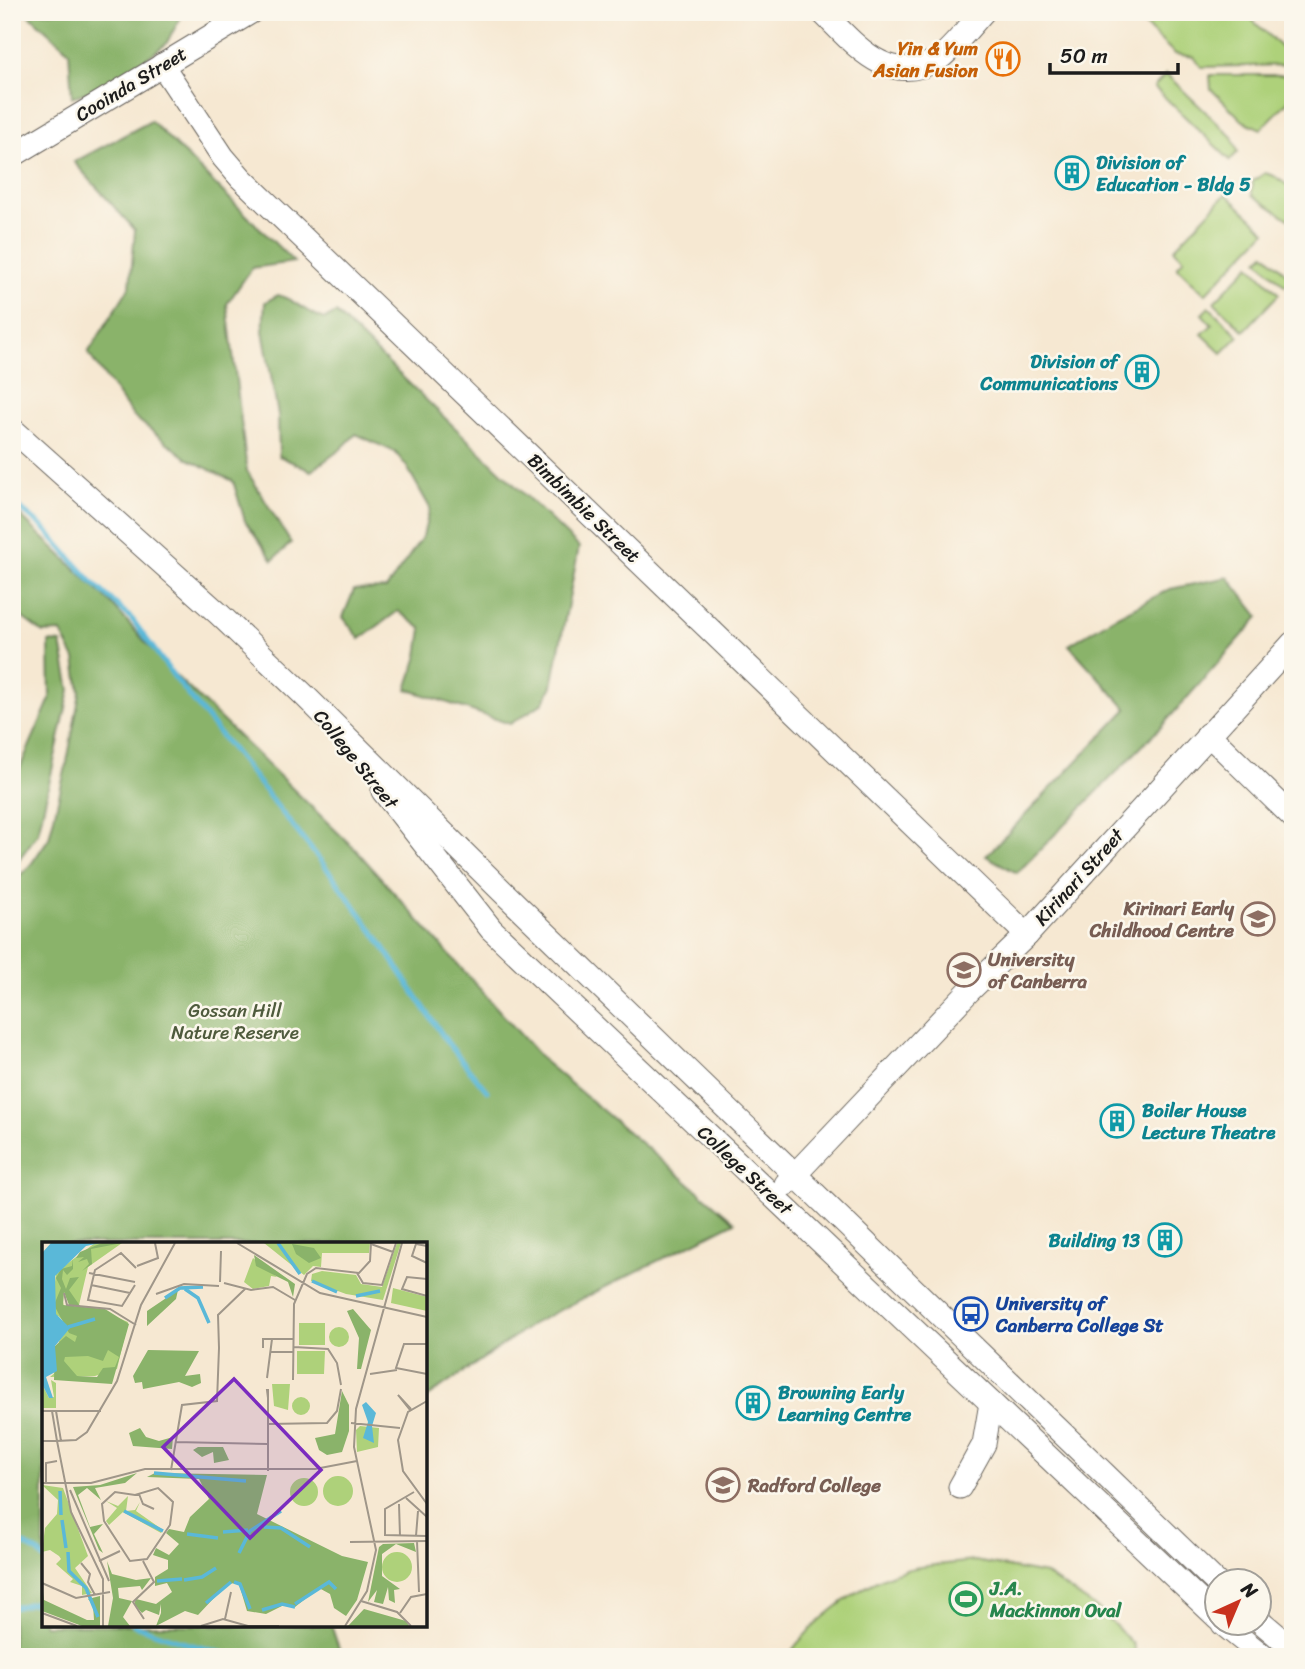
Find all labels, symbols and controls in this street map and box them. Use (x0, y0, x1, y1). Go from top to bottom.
place label: Yin & Yum Asian Fusion (872, 32, 979, 87)
scale bar (1050, 32, 1177, 76)
street label: Cooinda Street (69, 37, 193, 131)
text: 50 m (1060, 37, 1108, 75)
restaurant icon: Yin & Yum Asian Fusion (984, 40, 1022, 78)
place label: Division of Education - Bldg 5 (1096, 146, 1251, 201)
building icon: Division of Education - Bldg 5 (1053, 154, 1091, 192)
place label: Division of Communications (980, 345, 1122, 400)
building icon: Division of Communications (1123, 353, 1161, 391)
street label: Bimbimbie Street (520, 445, 648, 571)
street label: College Street (305, 702, 408, 817)
street label: Kirinari Street (1026, 820, 1133, 933)
place label: Kirinari Early Childhood Centre (1089, 892, 1235, 947)
school or university icon: Kirinari Early Childhood Centre (1239, 900, 1277, 938)
place label: University of Canberra (988, 943, 1088, 998)
school or university icon: University of Canberra (945, 951, 983, 989)
park label: Gossan Hill Nature Reserve (171, 994, 299, 1049)
place label: Boiler House Lecture Theatre (1142, 1094, 1276, 1149)
building icon: Boiler House Lecture Theatre (1098, 1102, 1136, 1140)
street label: College Street (689, 1117, 801, 1224)
building icon: Building 13 (1146, 1221, 1184, 1259)
place label: Building 13 (1048, 1224, 1141, 1257)
inset map (42, 1242, 427, 1627)
place label: University of Canberra College St (995, 1287, 1164, 1342)
bus stop icon: University of Canberra College St (952, 1295, 990, 1333)
place label: Browning Early Learning Centre (778, 1376, 912, 1431)
building icon: Browning Early Learning Centre (734, 1384, 772, 1422)
school or university icon: Radford College (704, 1466, 742, 1504)
place label: Radford College (747, 1469, 881, 1502)
north arrow (1204, 1568, 1274, 1638)
place label: J.A. Mackinnon Oval (989, 1572, 1123, 1627)
text: N (1233, 1573, 1266, 1607)
sports icon: J.A. Mackinnon Oval (947, 1580, 985, 1618)

